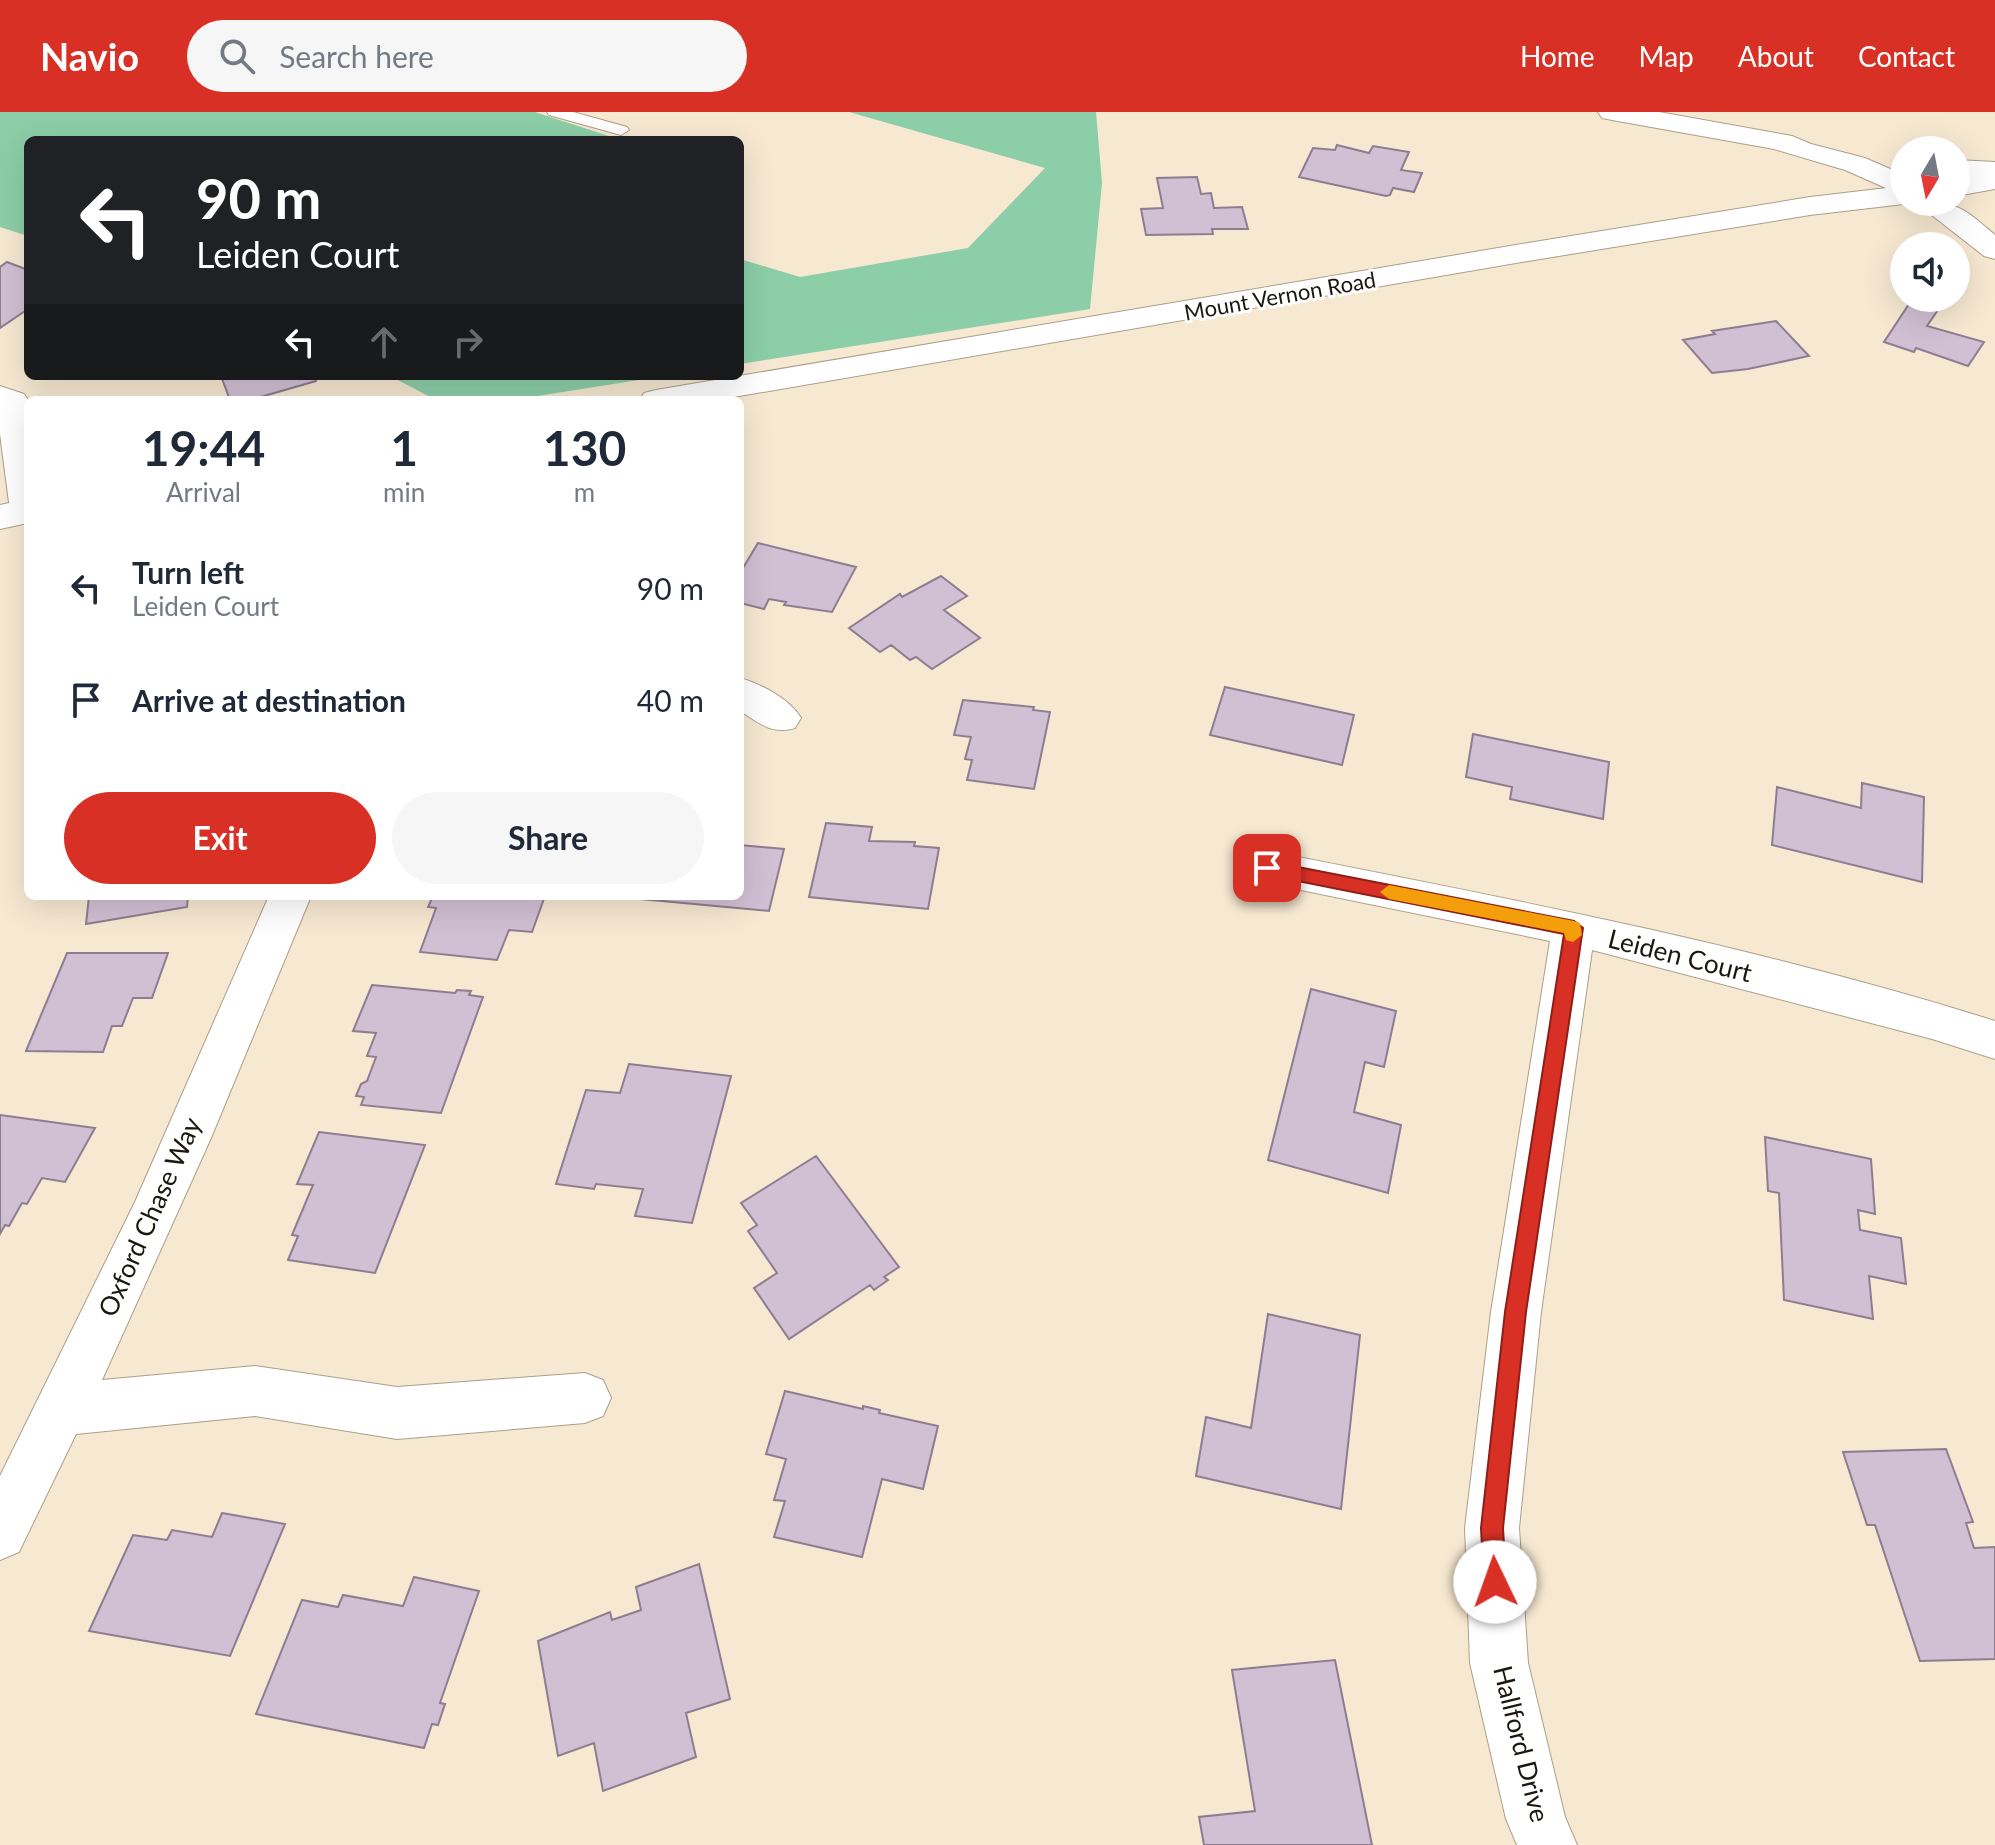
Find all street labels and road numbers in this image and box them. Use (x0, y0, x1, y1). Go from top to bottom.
street label: Mount Vernon Road (1182, 265, 1378, 326)
street label: Leiden Court (1605, 922, 1756, 988)
street label: Oxford Chase Way (91, 1112, 208, 1321)
street label: Hallford Drive (1487, 1662, 1557, 1825)

